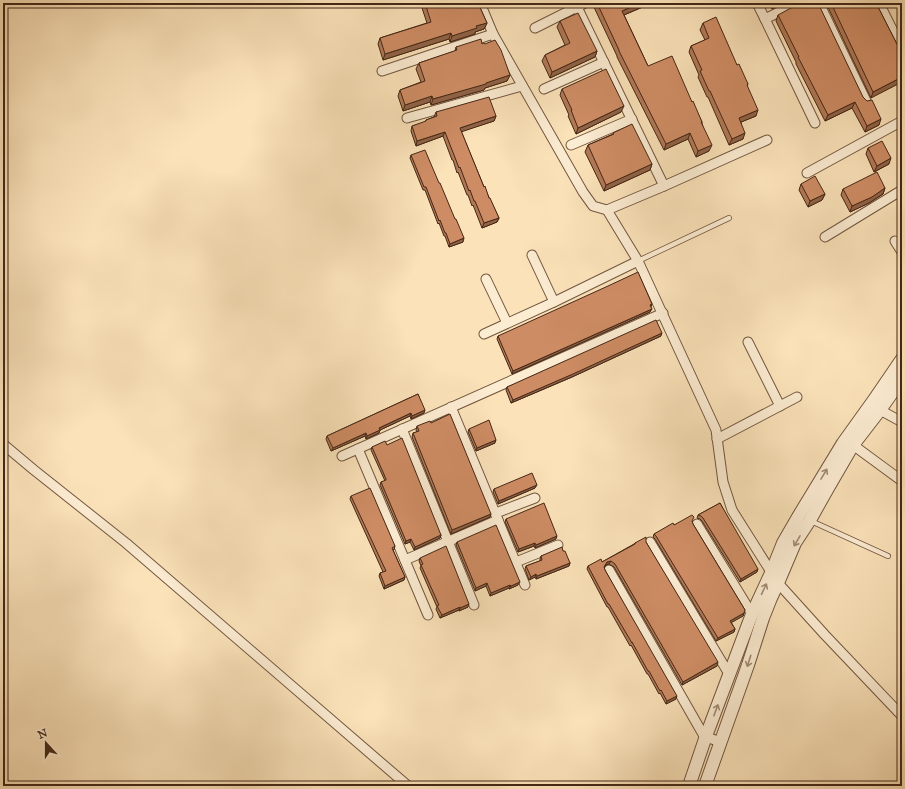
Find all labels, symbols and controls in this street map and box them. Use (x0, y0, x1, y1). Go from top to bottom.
one-way arrow (820, 469, 828, 480)
one-way arrow (792, 535, 800, 547)
one-way arrow (761, 583, 768, 595)
one-way arrow (745, 655, 752, 668)
one-way arrow (712, 704, 720, 716)
north arrow (26, 723, 66, 763)
text: N (36, 726, 50, 742)

